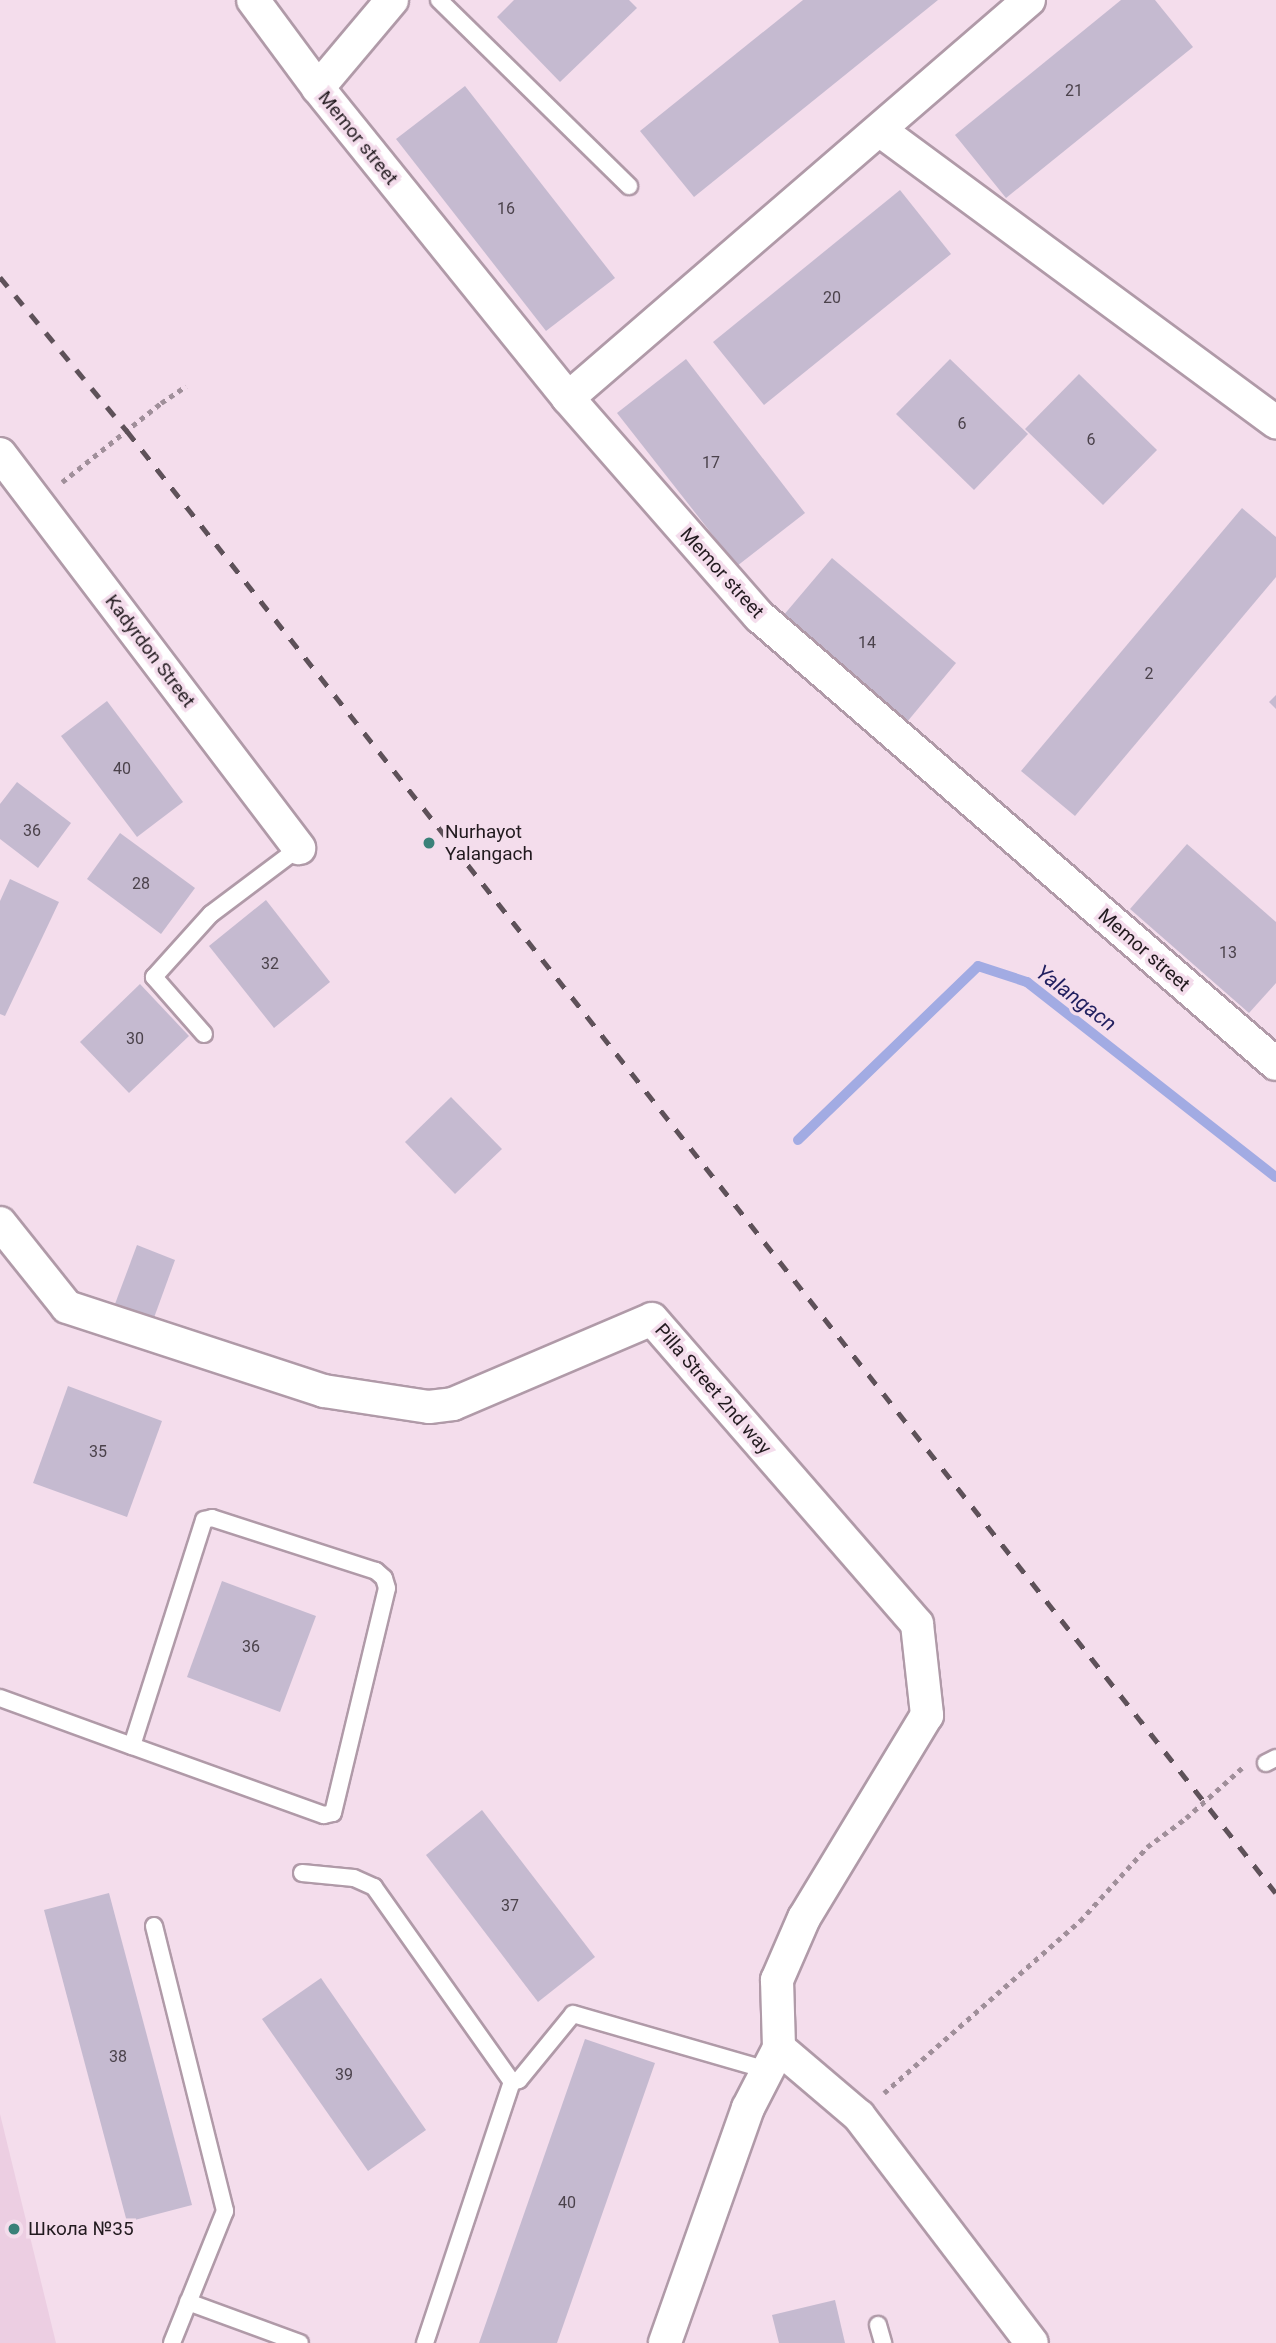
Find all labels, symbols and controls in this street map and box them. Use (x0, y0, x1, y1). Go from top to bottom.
house number: 21 (1065, 81, 1083, 101)
street label: Memor street (313, 87, 403, 189)
house number: 16 (497, 199, 515, 219)
house number: 20 (823, 288, 841, 308)
house number: 6 (958, 414, 966, 434)
house number: 6 (1087, 430, 1095, 450)
house number: 17 (702, 453, 720, 473)
street label: Memor street (675, 523, 769, 623)
street label: Kadyrdon Street (100, 590, 200, 712)
house number: 14 (858, 633, 876, 653)
house number: 2 (1145, 664, 1153, 684)
house number: 40 (113, 759, 131, 779)
house number: 36 (23, 821, 41, 841)
place label: Nurhayot Yalangach (445, 821, 533, 865)
marker: Nurhayot Yalangach (419, 833, 439, 853)
house number: 28 (132, 874, 150, 894)
street label: Memor street (1094, 904, 1194, 996)
house number: 13 (1219, 943, 1237, 963)
house number: 32 (261, 954, 279, 974)
water label: Yalangacn (1031, 960, 1121, 1036)
house number: 30 (126, 1029, 144, 1049)
street label: Pilla Street 2nd way (650, 1319, 776, 1459)
house number: 35 (89, 1442, 107, 1462)
house number: 36 (242, 1637, 260, 1657)
house number: 37 (501, 1896, 519, 1916)
house number: 38 (109, 2047, 127, 2067)
house number: 39 (335, 2065, 353, 2085)
house number: 40 (558, 2193, 576, 2213)
place label: Школа №35 (28, 2218, 134, 2240)
marker: Школа №35 (6, 2221, 22, 2237)

